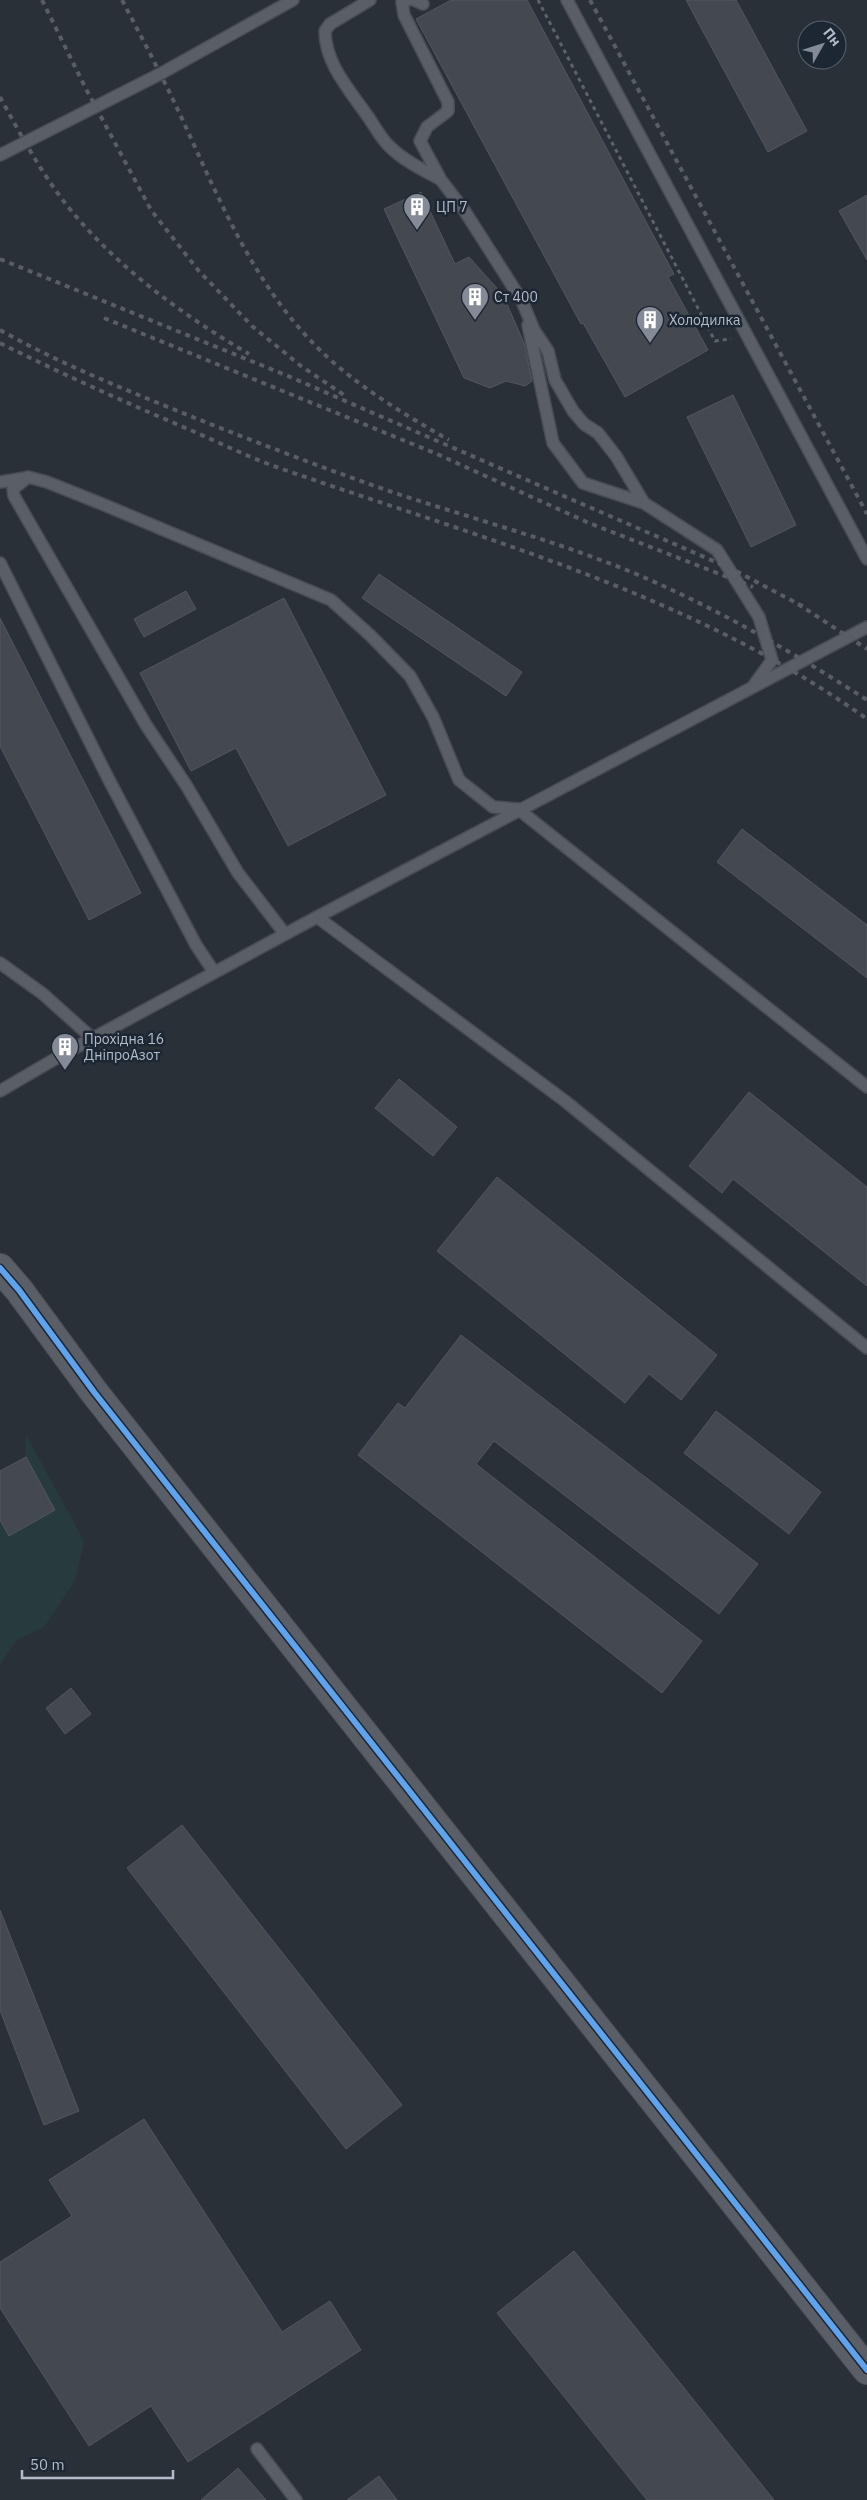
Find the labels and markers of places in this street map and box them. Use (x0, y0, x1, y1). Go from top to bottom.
building icon: ЦП 7 (402, 192, 432, 231)
place label: ЦП 7 (436, 198, 468, 216)
building icon: Ст 400 (460, 282, 490, 321)
place label: Ст 400 (494, 288, 538, 306)
building icon: Холодилка (635, 305, 665, 344)
place label: Холодилка (669, 311, 741, 329)
place label: Прохідна 16 ДніпроАзот (84, 1030, 164, 1064)
building icon: Прохідна 16 ДніпроАзот (50, 1032, 80, 1071)

